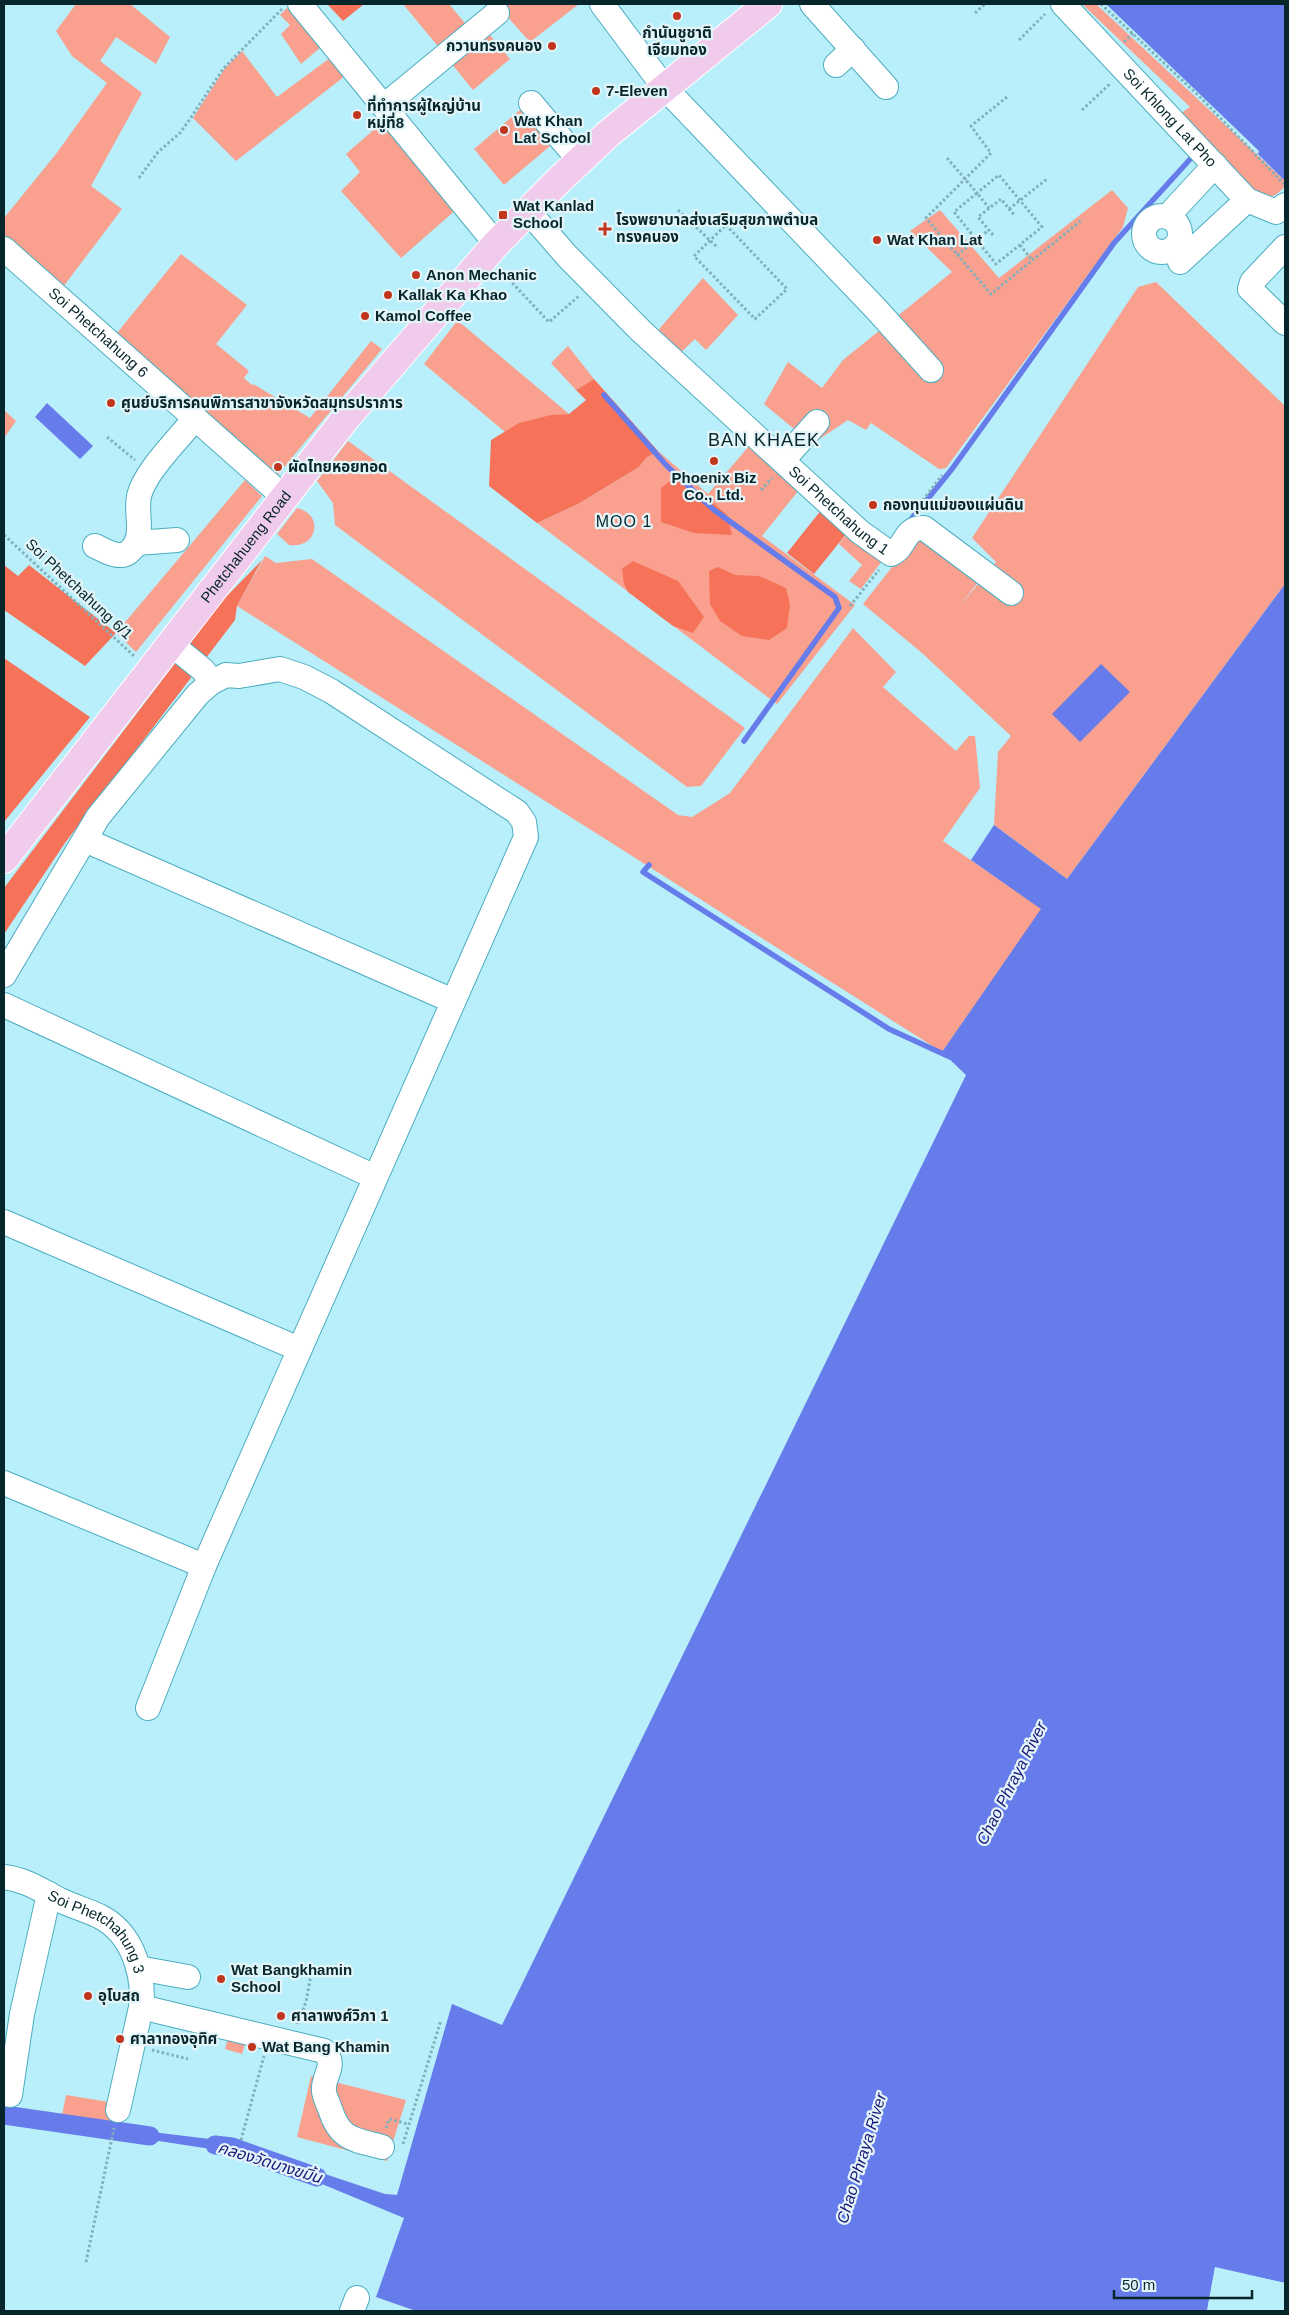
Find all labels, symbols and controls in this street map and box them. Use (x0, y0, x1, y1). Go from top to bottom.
marker: กำนันชูชาติ เจียมทอง (671, 10, 683, 22)
place label: กำนันชูชาติ เจียมทอง (642, 24, 712, 58)
place label: กวานทรงคนอง (446, 37, 542, 54)
marker: กวานทรงคนอง (546, 40, 558, 52)
street label: Soi Khlong Lat Pho (1120, 65, 1220, 170)
place label: 7-Eleven (606, 82, 668, 99)
marker: 7-Eleven (590, 85, 602, 97)
place label: ที่ทำการผู้ใหญ่บ้าน หมู่ที่8 (367, 95, 481, 133)
marker: ที่ทำการผู้ใหญ่บ้าน หมู่ที่8 (351, 109, 363, 121)
place label: Wat Khan Lat School (514, 112, 591, 146)
marker: Wat Khan Lat School (498, 124, 510, 136)
place label: Wat Kanlad School (513, 197, 594, 231)
marker: Wat Kanlad School (497, 209, 509, 221)
place label: โรงพยาบาลส่งเสริมสุขภาพตำบล ทรงคนอง (616, 211, 818, 245)
marker: โรงพยาบาลส่งเสริมสุขภาพตำบล ทรงคนอง (598, 222, 612, 236)
place label: Wat Khan Lat (887, 231, 982, 248)
marker: Wat Khan Lat (871, 234, 883, 246)
place label: Anon Mechanic (426, 266, 537, 283)
marker: Anon Mechanic (410, 269, 422, 281)
street label: Soi Phetchahung 6 (46, 284, 152, 381)
place label: Kallak Ka Khao (398, 286, 507, 303)
marker: Kallak Ka Khao (382, 289, 394, 301)
place label: Kamol Coffee (375, 307, 472, 324)
marker: Kamol Coffee (359, 310, 371, 322)
place label: ศูนย์บริการคนพิการสาขาจังหวัดสมุทรปราการ (121, 394, 403, 413)
marker: ศูนย์บริการคนพิการสาขาจังหวัดสมุทรปราการ (105, 397, 117, 409)
district label: BAN KHAEK (708, 430, 820, 450)
marker: Phoenix Biz Co., Ltd. (708, 455, 720, 467)
place label: ผัดไทยหอยทอด (288, 458, 388, 475)
marker: ผัดไทยหอยทอด (272, 461, 284, 473)
street label: Soi Phetchahung 1 (786, 462, 892, 558)
place label: Phoenix Biz Co., Ltd. (671, 469, 757, 503)
street label: Phetchahueng Road (197, 487, 294, 606)
place label: กองทุนแม่ของแผ่นดิน (883, 496, 1024, 514)
marker: กองทุนแม่ของแผ่นดิน (867, 499, 879, 511)
district label: MOO 1 (596, 513, 652, 530)
street label: Soi Phetchahung 6/1 (23, 535, 136, 642)
water label: Chao Phraya River (973, 1719, 1050, 1847)
street label: Soi Phetchahung 3 (45, 1886, 148, 1975)
place label: Wat Bangkhamin School (231, 1961, 352, 1995)
marker: Wat Bangkhamin School (215, 1973, 227, 1985)
place label: อุโบสถ (98, 1987, 140, 2005)
marker: อุโบสถ (82, 1990, 94, 2002)
place label: ศาลาพงศ์วิภา 1 (291, 2007, 389, 2024)
marker: ศาลาพงศ์วิภา 1 (275, 2010, 287, 2022)
place label: ศาลาทองอุทิศ (130, 2030, 218, 2048)
marker: ศาลาทองอุทิศ (114, 2033, 126, 2045)
place label: Wat Bang Khamin (262, 2038, 390, 2055)
marker: Wat Bang Khamin (246, 2041, 258, 2053)
water label: Chao Phraya River (834, 2090, 890, 2225)
water label: คลองวัดบางขมิ้น (216, 2137, 326, 2187)
scale bar (1114, 2268, 1252, 2300)
text: 50 m (1122, 2276, 1155, 2293)

